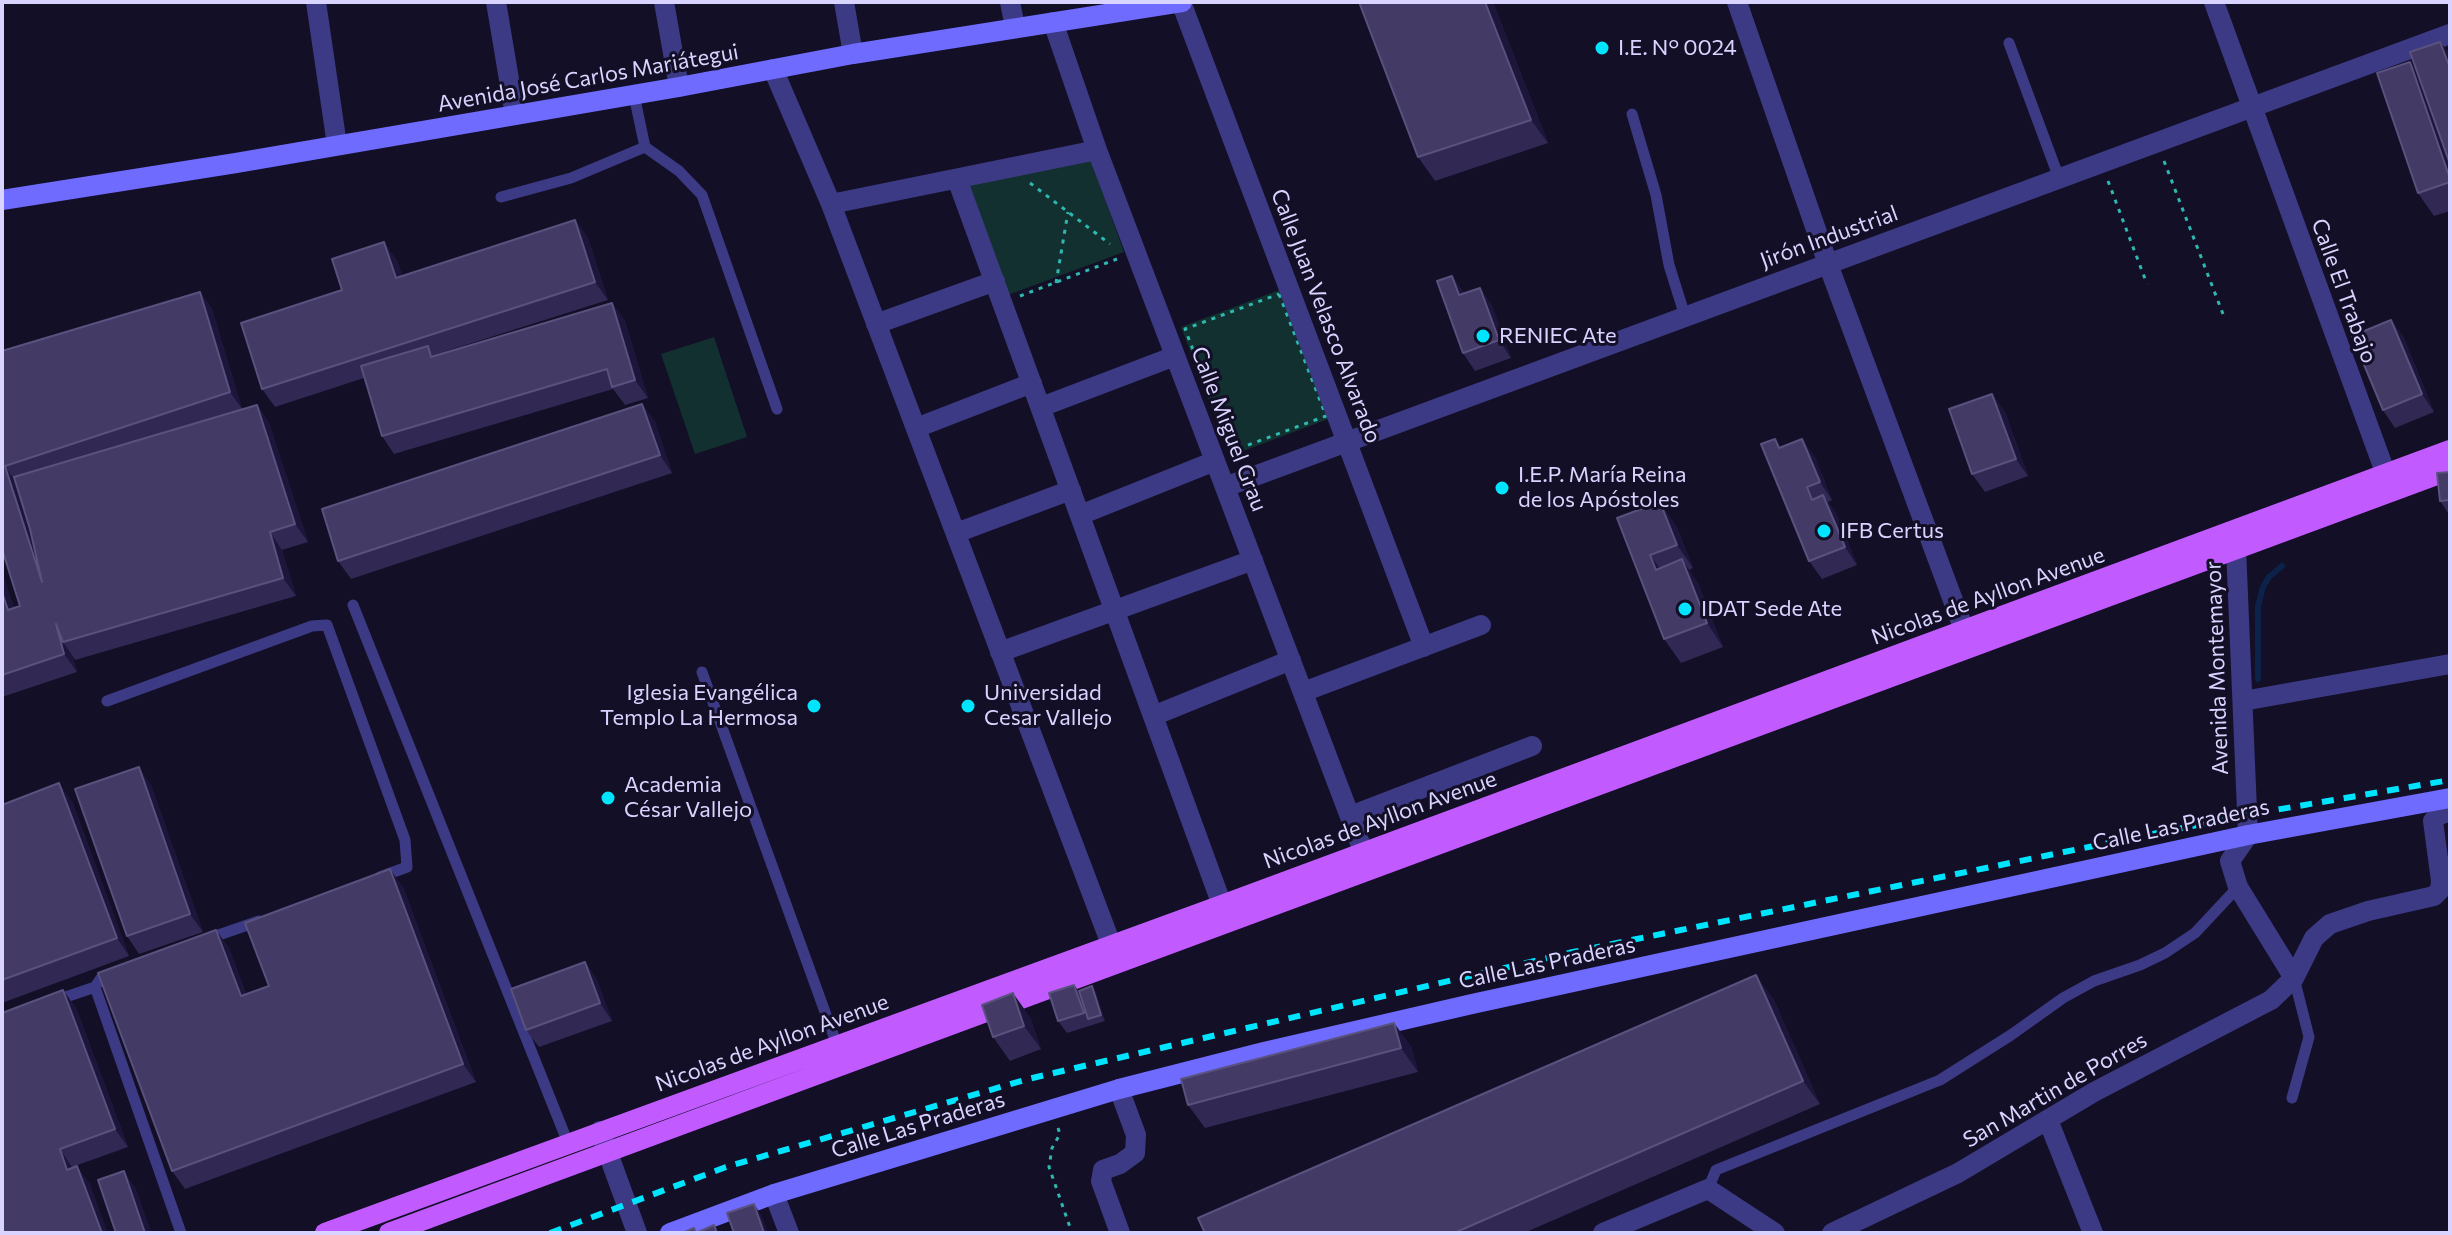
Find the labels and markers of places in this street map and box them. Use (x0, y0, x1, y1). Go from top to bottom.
place label: I.E. N° 0024 (1618, 35, 1737, 61)
marker: I.E. N° 0024 (1593, 39, 1611, 57)
place label: RENIEC Ate (1499, 323, 1617, 349)
marker: RENIEC Ate (1474, 327, 1492, 345)
place label: I.E.P. María Reina de los Apóstoles (1518, 462, 1686, 514)
marker: I.E.P. María Reina de los Apóstoles (1493, 479, 1511, 497)
place label: IFB Certus (1840, 518, 1944, 544)
marker: IFB Certus (1815, 522, 1833, 540)
place label: IDAT Sede Ate (1701, 596, 1842, 622)
marker: IDAT Sede Ate (1676, 600, 1694, 618)
place label: Iglesia Evangélica Templo La Hermosa (600, 680, 798, 732)
place label: Universidad Cesar Vallejo (984, 680, 1112, 732)
marker: Iglesia Evangélica Templo La Hermosa (805, 697, 823, 715)
marker: Universidad Cesar Vallejo (959, 697, 977, 715)
place label: Academia César Vallejo (624, 772, 752, 824)
marker: Academia César Vallejo (599, 789, 617, 807)

